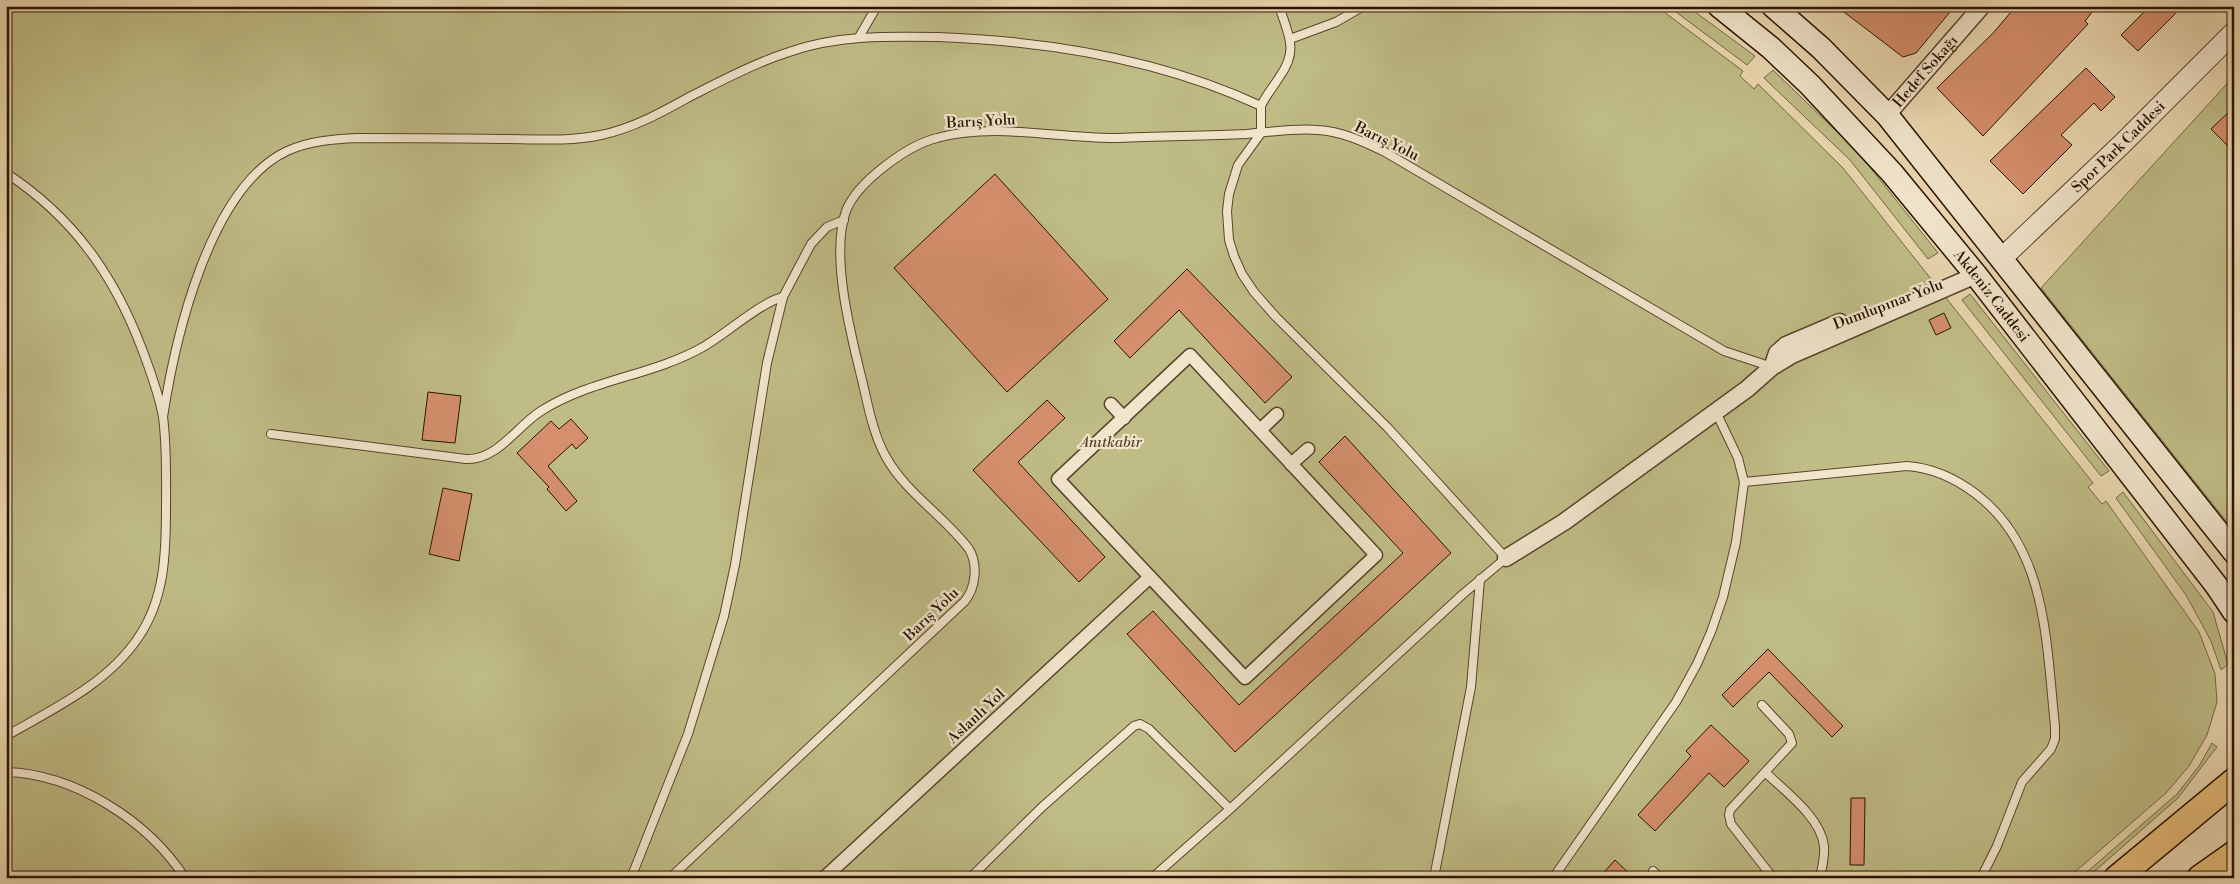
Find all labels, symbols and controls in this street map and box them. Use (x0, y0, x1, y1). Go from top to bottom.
street label: Hedef Sokağı (1889, 31, 1962, 112)
street label: Spor Park Caddesi (2068, 97, 2170, 197)
street label: Barış Yolu (945, 110, 1017, 133)
street label: Barış Yolu (1351, 117, 1423, 165)
street label: Akdeniz Caddesi (1948, 245, 2033, 346)
street label: Dumlupınar Yolu (1831, 275, 1946, 334)
park label: Anıtkabir (1078, 433, 1142, 452)
street label: Barış Yolu (899, 583, 963, 646)
street label: Aslanlı Yol (943, 685, 1010, 749)

